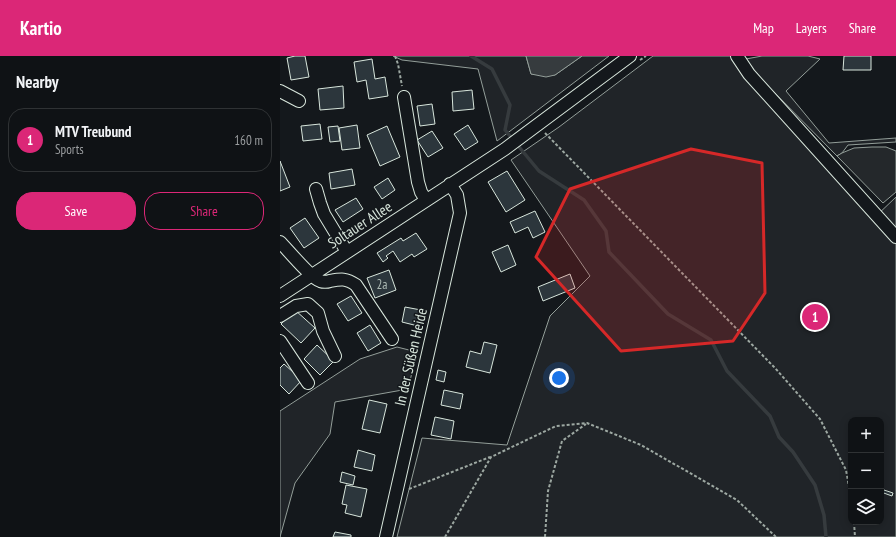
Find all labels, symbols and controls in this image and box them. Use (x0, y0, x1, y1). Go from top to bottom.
text: Kartio (20, 16, 62, 40)
text: Map (753, 19, 774, 37)
text: Layers (796, 19, 827, 37)
text: Share (849, 19, 876, 37)
text: Nearby (16, 71, 59, 93)
text: MTV Treubund (55, 122, 132, 141)
text: 1 (27, 132, 33, 149)
text: 160 m (234, 132, 263, 149)
text: Sports (55, 141, 84, 158)
button: Save (16, 192, 136, 230)
button: Share (144, 192, 264, 230)
street label: Soltauer Allee (324, 197, 395, 252)
house number: 2a (376, 276, 388, 293)
pin: 1 (802, 302, 828, 332)
street label: In der Süßen Heide (390, 306, 431, 408)
your location (549, 368, 569, 388)
map controls (848, 417, 884, 525)
button: + (848, 417, 884, 453)
button: − (848, 453, 884, 489)
button: layers (848, 489, 884, 525)

